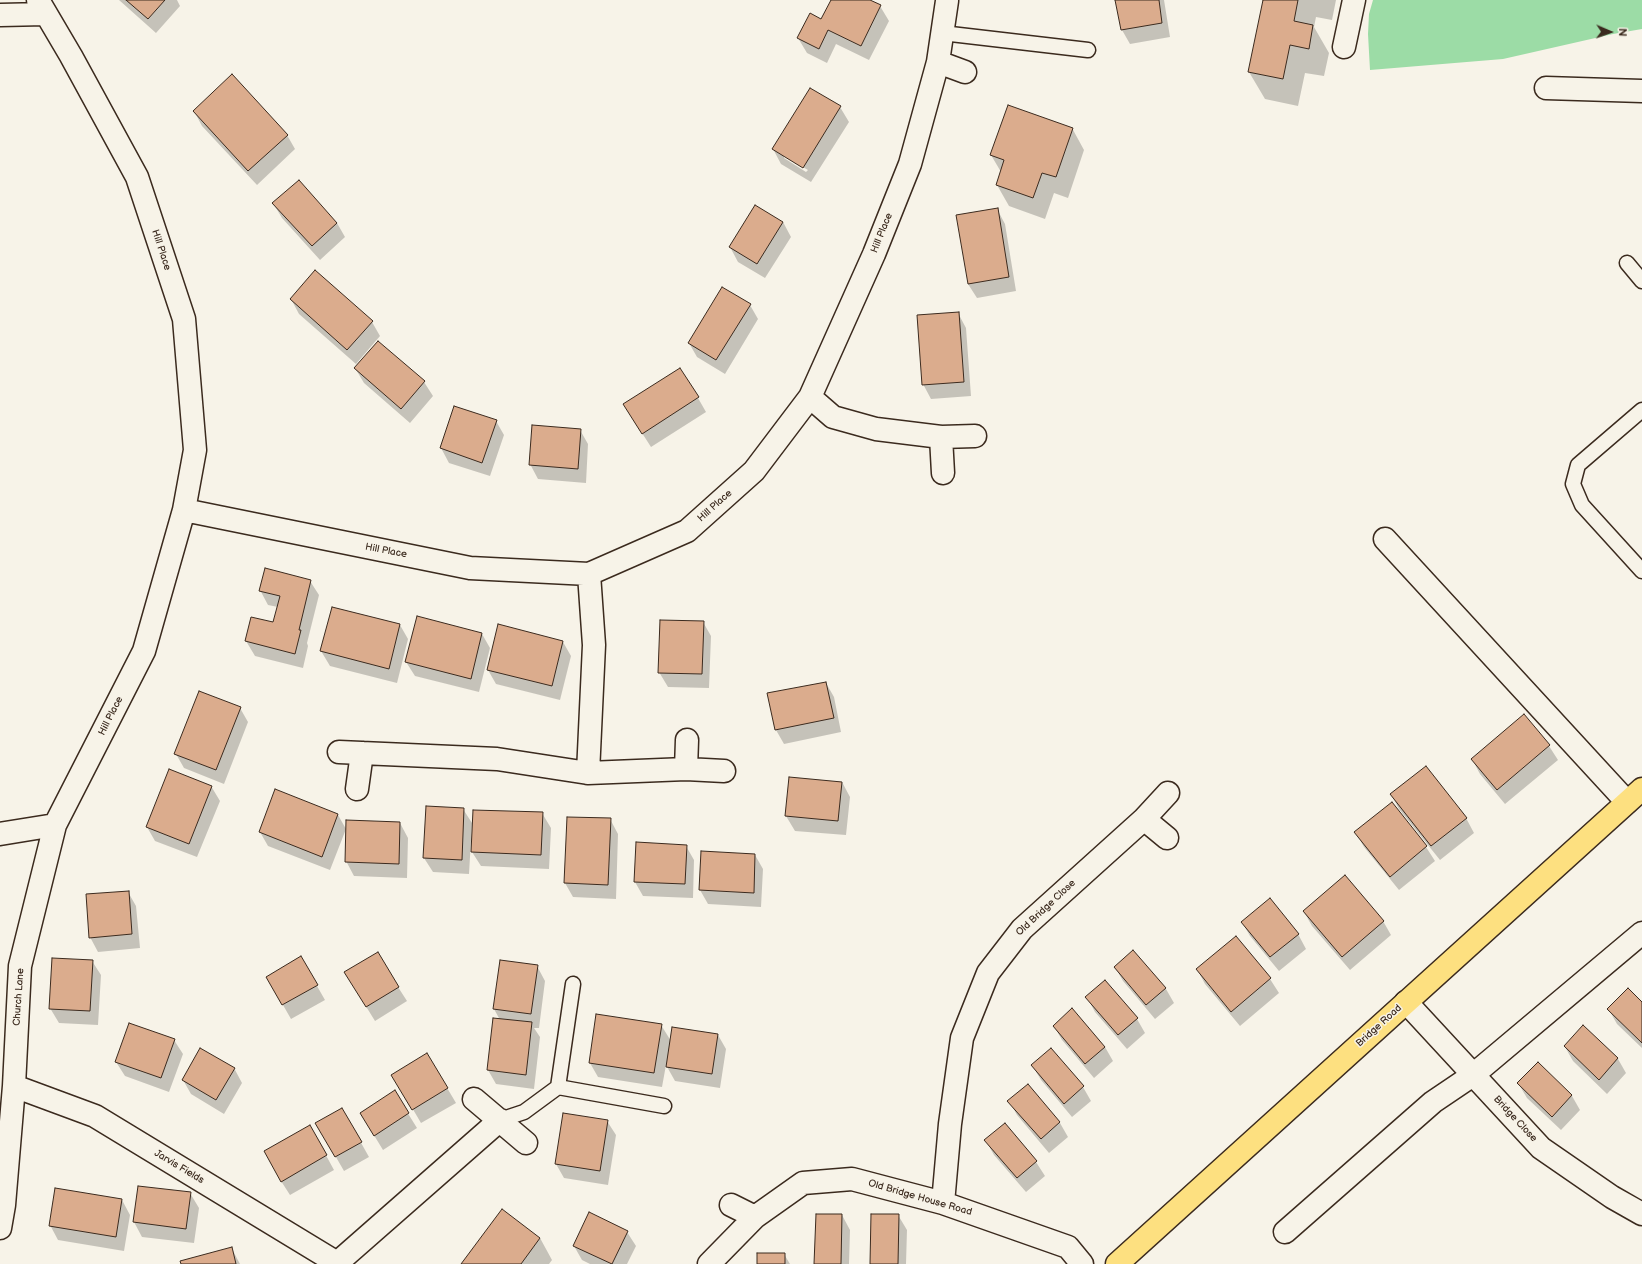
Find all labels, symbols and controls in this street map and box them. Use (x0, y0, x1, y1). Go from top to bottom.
north arrow (1590, 12, 1630, 52)
text: N (1616, 28, 1629, 37)
street label: Hill Place (869, 211, 895, 255)
street label: Hill Place (149, 228, 173, 272)
street label: Hill Place (695, 487, 735, 525)
street label: Hill Place (364, 541, 408, 561)
street label: Hill Place (96, 694, 126, 738)
street label: Old Bridge Close (1014, 877, 1078, 939)
street label: Church Lane (11, 968, 27, 1026)
street label: Bridge Road (1354, 1002, 1404, 1050)
street label: Bridge Close (1491, 1093, 1539, 1145)
street label: Jarvis Fields (152, 1147, 206, 1187)
street label: Old Bridge House Road (867, 1177, 973, 1219)

